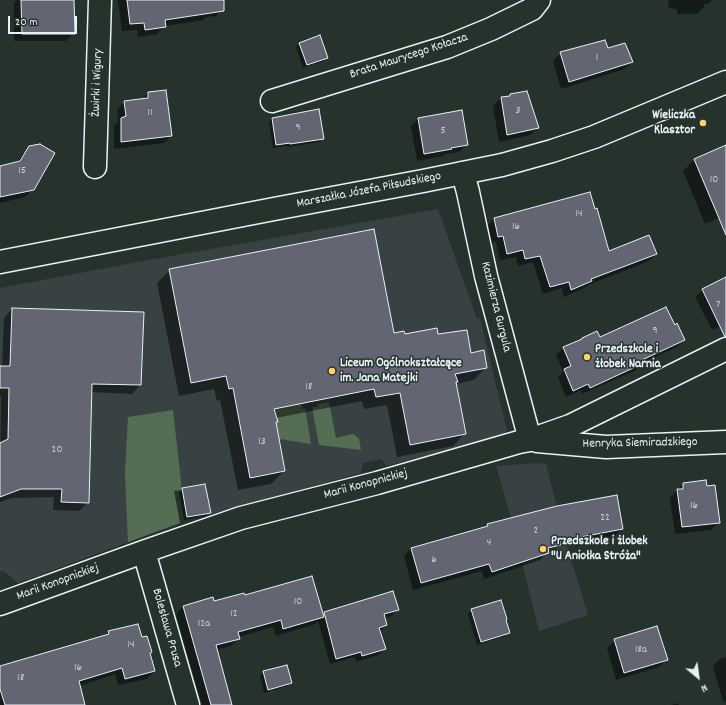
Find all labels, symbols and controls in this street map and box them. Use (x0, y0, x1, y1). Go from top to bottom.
scale bar (10, 8, 79, 34)
text: 20 m (15, 14, 38, 31)
street label: Brata Maurycego Kołacza (348, 31, 470, 83)
street label: Żwirki i Wigury (89, 48, 107, 118)
house number: 1 (596, 51, 598, 65)
house number: 3 (516, 104, 520, 118)
house number: 11 (148, 106, 152, 120)
place label: Wieliczka Klasztor (652, 108, 695, 139)
marker: Wieliczka Klasztor (698, 118, 708, 128)
house number: 9 (295, 121, 301, 135)
house number: 5 (440, 124, 446, 138)
house number: 15 (18, 164, 26, 178)
street label: Marszałka Józefa Piłsudskiego (296, 169, 442, 213)
house number: 10 (710, 173, 718, 187)
house number: 14 (576, 207, 582, 221)
house number: 16 (512, 220, 520, 234)
street label: Kazimierza Gurgula (476, 260, 514, 354)
house number: 7 (716, 298, 720, 312)
house number: 9 (652, 324, 658, 338)
place label: Przedszkole i żłobek Narnia (595, 342, 660, 373)
marker: Przedszkole i żłobek Narnia (582, 352, 592, 362)
place label: Liceum Ogólnokształcące im. Jana Matejki (340, 356, 462, 387)
marker: Liceum Ogólnokształcące im. Jana Matejki (327, 366, 337, 376)
house number: 18 (306, 380, 312, 394)
house number: 13 (258, 435, 266, 449)
street label: Henryka Siemiradzkiego (582, 435, 698, 453)
house number: 20 (52, 443, 62, 457)
street label: Marii Konopnickiej (322, 466, 410, 504)
house number: 16 (690, 499, 698, 513)
house number: 22 (600, 511, 610, 525)
house number: 2 (534, 524, 538, 538)
place label: Przedszkole i żlobek "U Aniołka Stróża" (551, 534, 648, 565)
house number: 4 (487, 536, 491, 550)
marker: Przedszkole i żlobek "U Aniołka Stróża" (538, 544, 548, 554)
house number: 6 (431, 553, 437, 567)
street label: Marii Konopnickiej (15, 561, 101, 605)
street label: Bolesława Prusa (147, 587, 185, 669)
house number: 10 (294, 595, 302, 609)
house number: 12 (230, 607, 238, 621)
house number: 12a (198, 617, 210, 631)
house number: 14 (128, 638, 134, 652)
house number: 18a (635, 643, 647, 657)
north arrow (678, 657, 718, 697)
house number: 16 (74, 661, 82, 675)
house number: 18 (18, 671, 24, 685)
text: N (698, 679, 710, 696)

